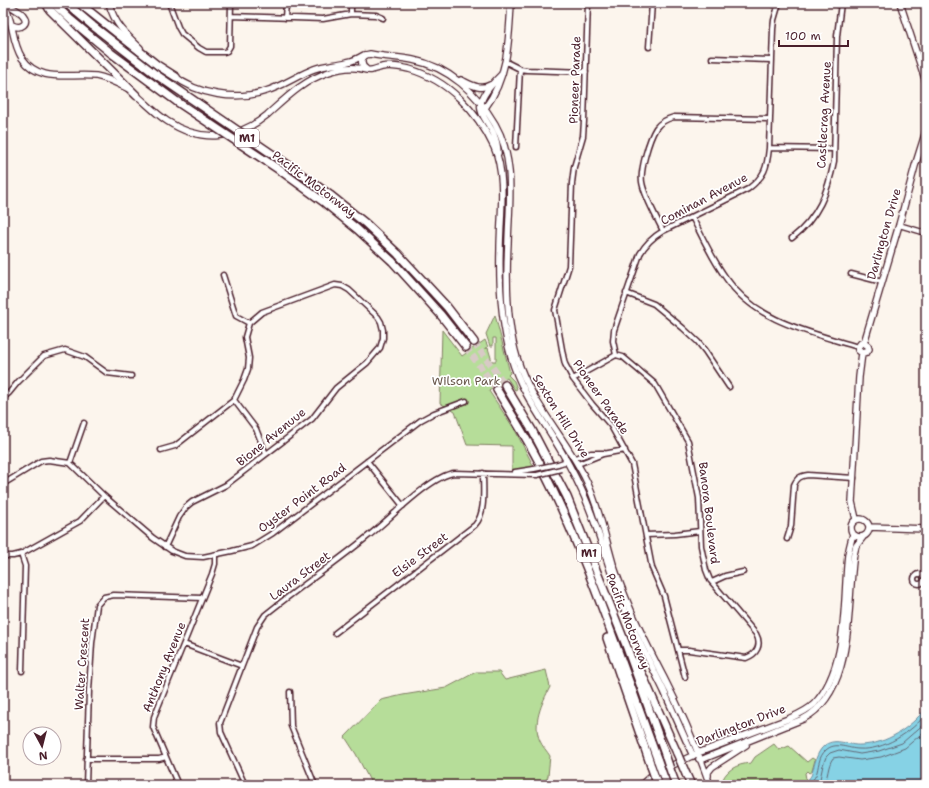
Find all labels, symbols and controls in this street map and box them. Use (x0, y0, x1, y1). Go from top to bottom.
scale bar (779, 22, 848, 48)
text: 100 m (785, 28, 821, 44)
street label: Pioneer Parade (565, 36, 585, 124)
street label: Castlecrag Avenue (813, 61, 835, 169)
road number: M1 (235, 129, 259, 147)
street label: Pacific Motorway (269, 147, 359, 221)
street label: Cominan Avenue (658, 169, 750, 229)
street label: Darlington Drive (863, 186, 905, 282)
street label: Pioneer Parade (569, 356, 633, 438)
street label: Sexton Hill Drive (529, 371, 593, 461)
park label: Wilson Park (432, 373, 500, 389)
street label: Bione Avenuue (233, 404, 309, 470)
street label: Oyster Point Road (255, 459, 349, 536)
street label: Banora Boulevard (695, 461, 723, 565)
street label: Elsie Street (389, 529, 451, 581)
road number: M1 (577, 544, 601, 562)
street label: Laura Street (266, 548, 334, 604)
street label: Pacific Motorway (602, 571, 654, 671)
street label: Walter Crescent (71, 617, 93, 711)
street label: Anthony Avenue (139, 619, 189, 715)
street label: Darlington Drive (694, 701, 788, 749)
north arrow (22, 726, 62, 766)
text: N (38, 747, 48, 763)

